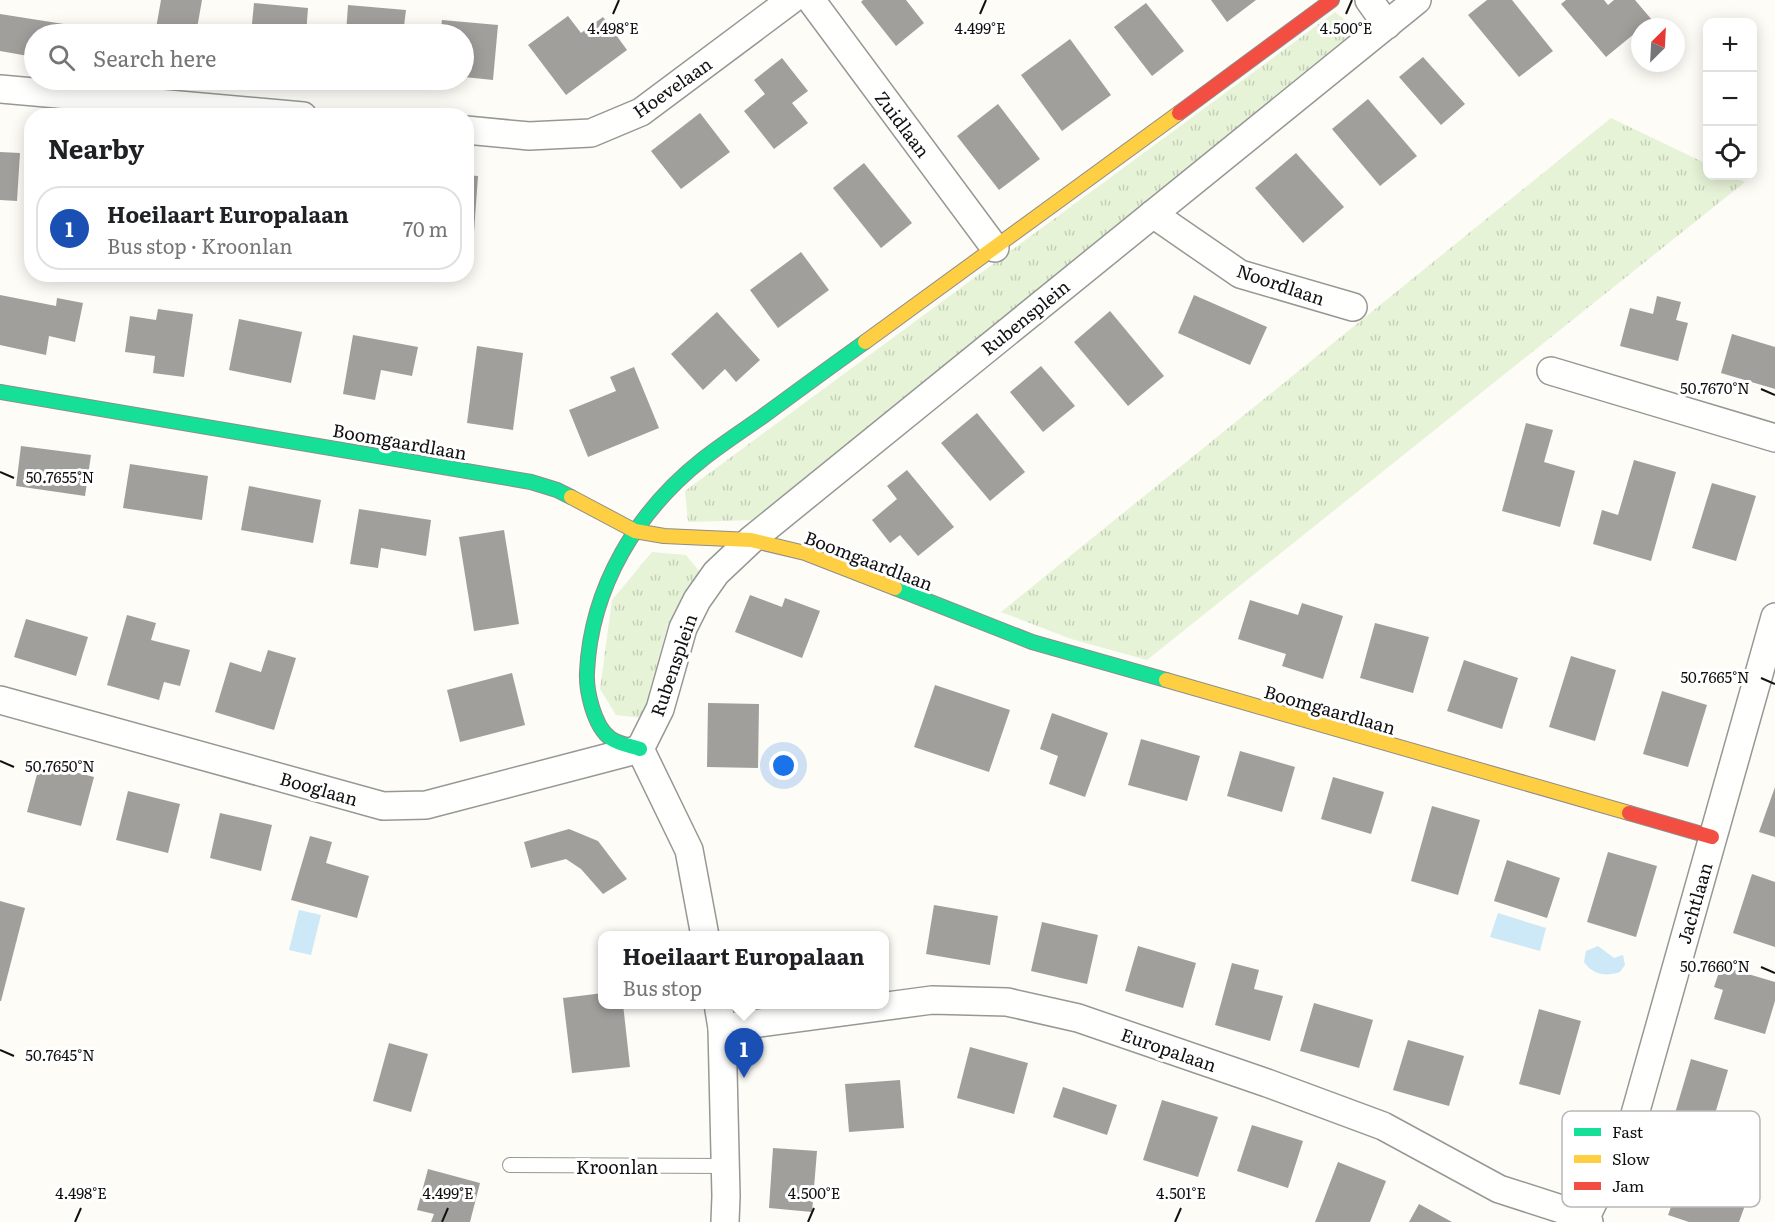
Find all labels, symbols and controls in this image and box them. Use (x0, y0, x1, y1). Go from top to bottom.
text: 4.498°E (587, 16, 639, 39)
text: 4.499°E (954, 16, 1006, 39)
text: 4.500°E (1320, 16, 1372, 39)
north arrow (1631, 18, 1685, 72)
map controls (1703, 18, 1757, 180)
button: + (1703, 18, 1757, 72)
search box (24, 24, 474, 90)
icon: search (45, 41, 78, 74)
text: Search here (93, 41, 216, 74)
street label: Hoevelaan (627, 50, 717, 124)
button: − (1703, 72, 1757, 126)
street label: Zuidlaan (869, 85, 937, 163)
button: locate (1703, 126, 1757, 180)
text: Nearby (48, 128, 144, 167)
text: Hoeilaart Europalaan (107, 197, 349, 230)
text: 1 (65, 213, 74, 243)
text: 70 m (403, 213, 448, 243)
text: Bus stop · Kroonlan (107, 230, 293, 260)
street label: Noordlaan (1233, 256, 1329, 312)
street label: Rubensplein (975, 273, 1075, 361)
text: 50.7670°N (1680, 376, 1750, 399)
street label: Boomgaardlaan (331, 416, 469, 466)
text: 50.7655°N (26, 465, 94, 488)
street label: Boomgaardlaan (801, 523, 937, 597)
street label: Rubensplein (643, 610, 703, 720)
text: 50.7665°N (1680, 665, 1750, 688)
street label: Boomgaardlaan (1261, 677, 1399, 741)
your location (769, 751, 798, 780)
text: 50.7650°N (25, 754, 95, 777)
street label: Booglaan (277, 764, 361, 812)
street label: Jachtlaan (1670, 859, 1719, 947)
popup (598, 931, 889, 1009)
text: Hoeilaart Europalaan (623, 939, 864, 972)
text: 50.7660°N (1680, 954, 1750, 977)
text: Bus stop (623, 972, 702, 1002)
street label: Europalaan (1118, 1020, 1220, 1078)
pin: 1 (724, 1028, 764, 1078)
text: 50.7645°N (25, 1043, 95, 1066)
legend (1562, 1111, 1760, 1207)
text: Fast (1612, 1119, 1644, 1143)
text: Slow (1612, 1146, 1650, 1170)
street label: Kroonlan (576, 1153, 658, 1180)
text: Jam (1612, 1173, 1645, 1197)
text: 4.498°E (55, 1181, 107, 1204)
text: 4.499°E (422, 1181, 474, 1204)
text: 4.500°E (788, 1181, 840, 1204)
text: 4.501°E (1156, 1181, 1206, 1204)

